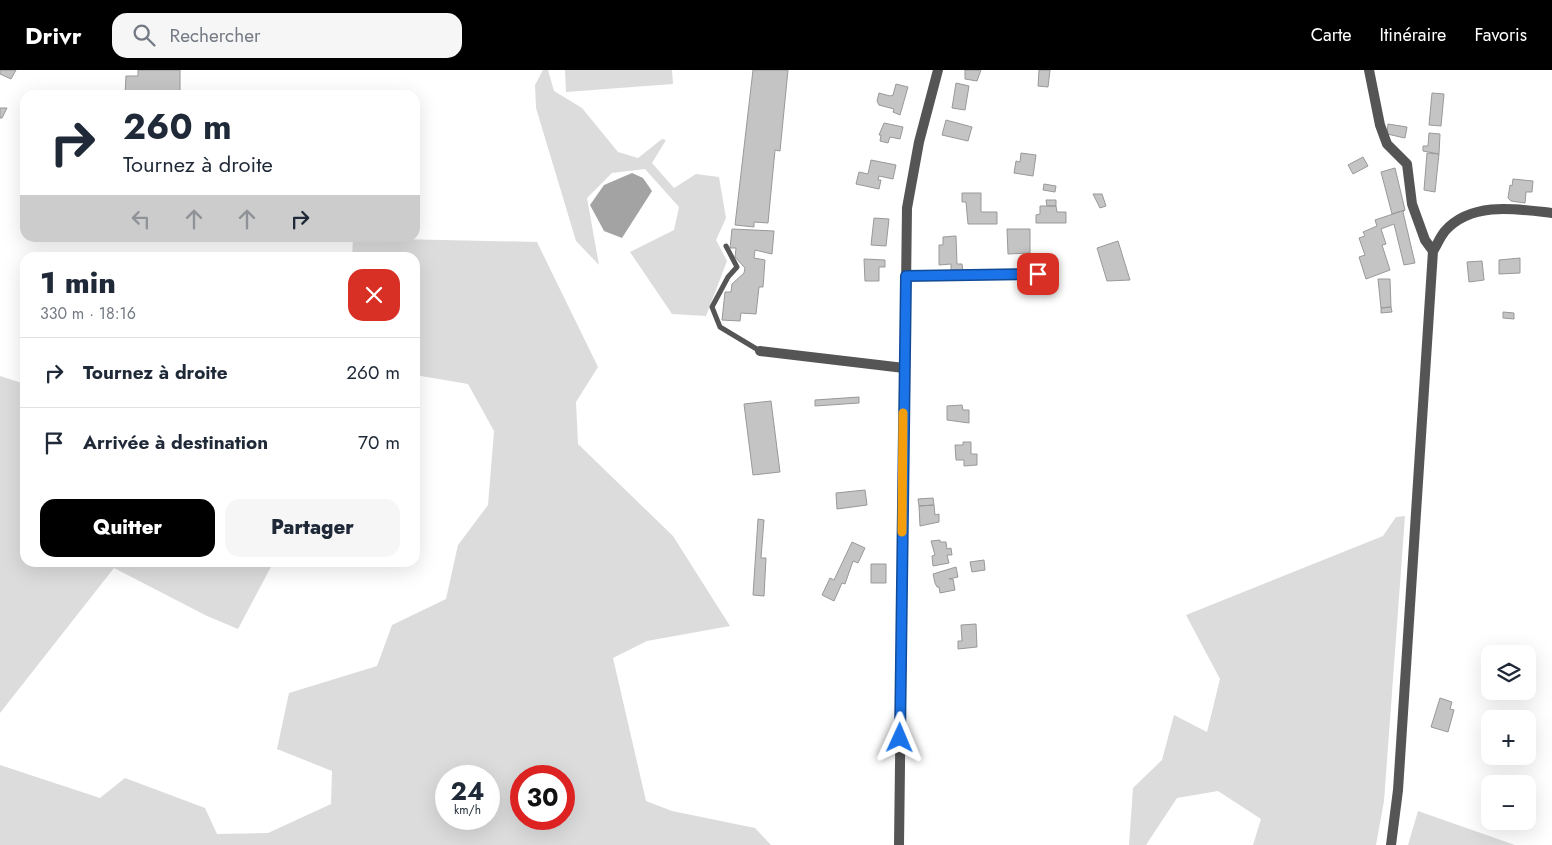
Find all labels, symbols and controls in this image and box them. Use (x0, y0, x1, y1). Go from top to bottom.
search box (112, 13, 462, 58)
text: Drivr (25, 18, 82, 53)
icon: search (130, 21, 158, 49)
text: Rechercher (170, 22, 260, 49)
text: Carte (1311, 22, 1352, 48)
text: Itinéraire (1380, 22, 1446, 48)
text: Favoris (1474, 22, 1527, 48)
text: 260 m (123, 102, 232, 152)
icon: right (40, 110, 105, 175)
text: Tournez à droite (123, 148, 273, 180)
icon: left (127, 205, 155, 233)
icon: ahead (180, 205, 208, 233)
icon: ahead (233, 205, 261, 233)
icon: right (286, 205, 314, 233)
pin (1017, 253, 1059, 295)
icon: arrive (1024, 260, 1052, 288)
text: 1 min (40, 261, 116, 304)
button: close (348, 269, 400, 321)
text: 330 m · 18:16 (40, 302, 136, 325)
icon: right (40, 359, 68, 387)
text: Tournez à droite (83, 359, 228, 386)
text: 260 m (346, 359, 400, 386)
icon: arrive (40, 429, 68, 457)
text: Arrivée à destination (83, 429, 268, 456)
text: 70 m (358, 429, 400, 456)
button: Quitter (40, 499, 215, 557)
button: Partager (225, 499, 400, 557)
map controls (1481, 645, 1536, 830)
button: layers (1481, 645, 1536, 700)
button: + (1481, 710, 1536, 765)
position arrow (873, 711, 925, 763)
speed limit sign: 30 (510, 765, 575, 830)
text: 24 (451, 773, 484, 809)
button: − (1481, 775, 1536, 830)
text: km/h (454, 801, 481, 819)

